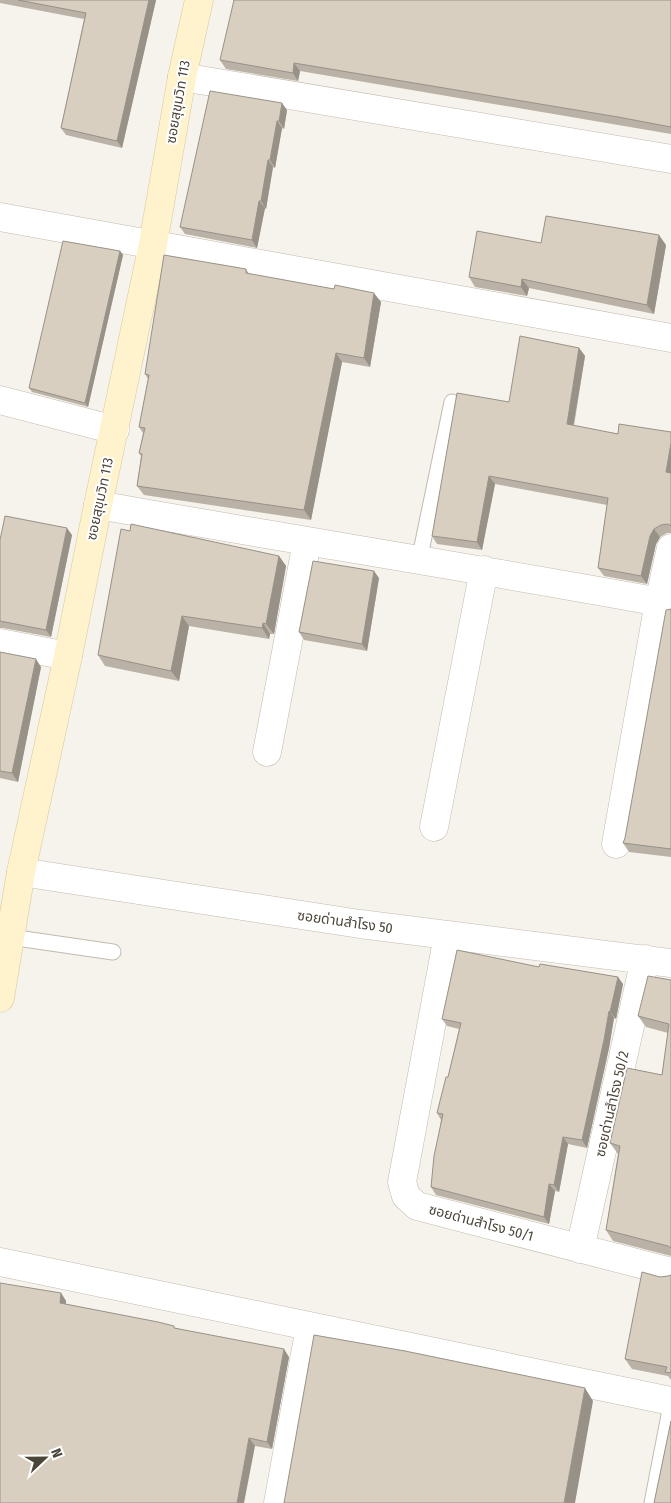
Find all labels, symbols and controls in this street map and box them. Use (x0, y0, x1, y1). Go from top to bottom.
street label: ซอยสุขุมวิท 113 (162, 59, 194, 145)
street label: ซอยสุขุมวิท 113 (83, 456, 117, 542)
street label: ซอยด่านสำโรง 50 (296, 907, 394, 937)
street label: ซอยด่านสำโรง 50/2 (592, 1049, 632, 1159)
street label: ซอยด่านสำโรง 50/1 (427, 1201, 535, 1245)
north arrow (20, 1433, 70, 1483)
text: N (47, 1446, 66, 1460)

